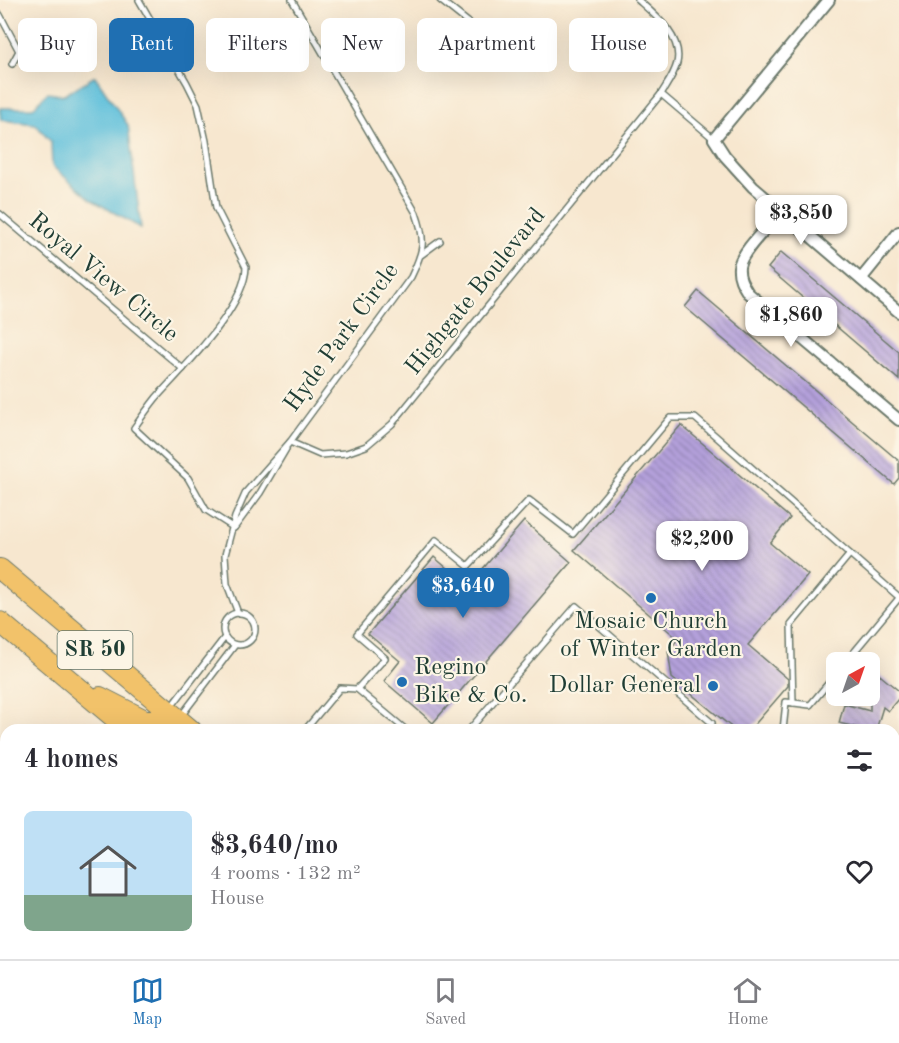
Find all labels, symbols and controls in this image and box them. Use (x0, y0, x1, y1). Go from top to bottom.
chip: Buy (18, 18, 97, 72)
chip: Rent (109, 18, 194, 72)
chip: Filters (206, 18, 309, 72)
chip: New (321, 18, 405, 72)
chip: Apartment (417, 18, 557, 72)
chip: House (569, 18, 668, 72)
pin: $3,850 (752, 195, 850, 246)
street label: Highgate Boulevard (401, 204, 551, 380)
text: $3,850 (769, 204, 833, 224)
street label: Royal View Circle (24, 209, 182, 347)
street label: Hyde Park Circle (280, 259, 404, 417)
pin: $1,860 (742, 297, 840, 348)
text: $1,860 (759, 306, 823, 326)
pin: $2,200 (653, 521, 751, 572)
text: $2,200 (670, 530, 734, 550)
pin: $3,640 (414, 568, 512, 619)
text: $3,640 (431, 577, 495, 597)
marker: Mosaic Church of Winter Garden (644, 591, 658, 605)
place label: Mosaic Church of Winter Garden (560, 610, 742, 662)
road number: SR 50 (58, 631, 132, 669)
north arrow (826, 652, 880, 706)
map controls (826, 652, 880, 706)
place label: Regino Bike & Co. (414, 656, 528, 708)
place label: Dollar General (549, 674, 701, 698)
marker: Regino Bike & Co. (395, 675, 409, 689)
marker: Dollar General (706, 679, 720, 693)
icon: filters (843, 744, 876, 777)
text: 4 homes (24, 747, 118, 773)
text: $3,640/mo (210, 833, 338, 859)
icon: home (72, 835, 144, 907)
icon: heart (843, 855, 876, 888)
text: 4 rooms · 132 m² (210, 864, 360, 884)
text: House (210, 889, 264, 909)
tab: Map (131, 974, 164, 1030)
tab: Saved (425, 974, 466, 1030)
tab: Home (728, 974, 768, 1030)

